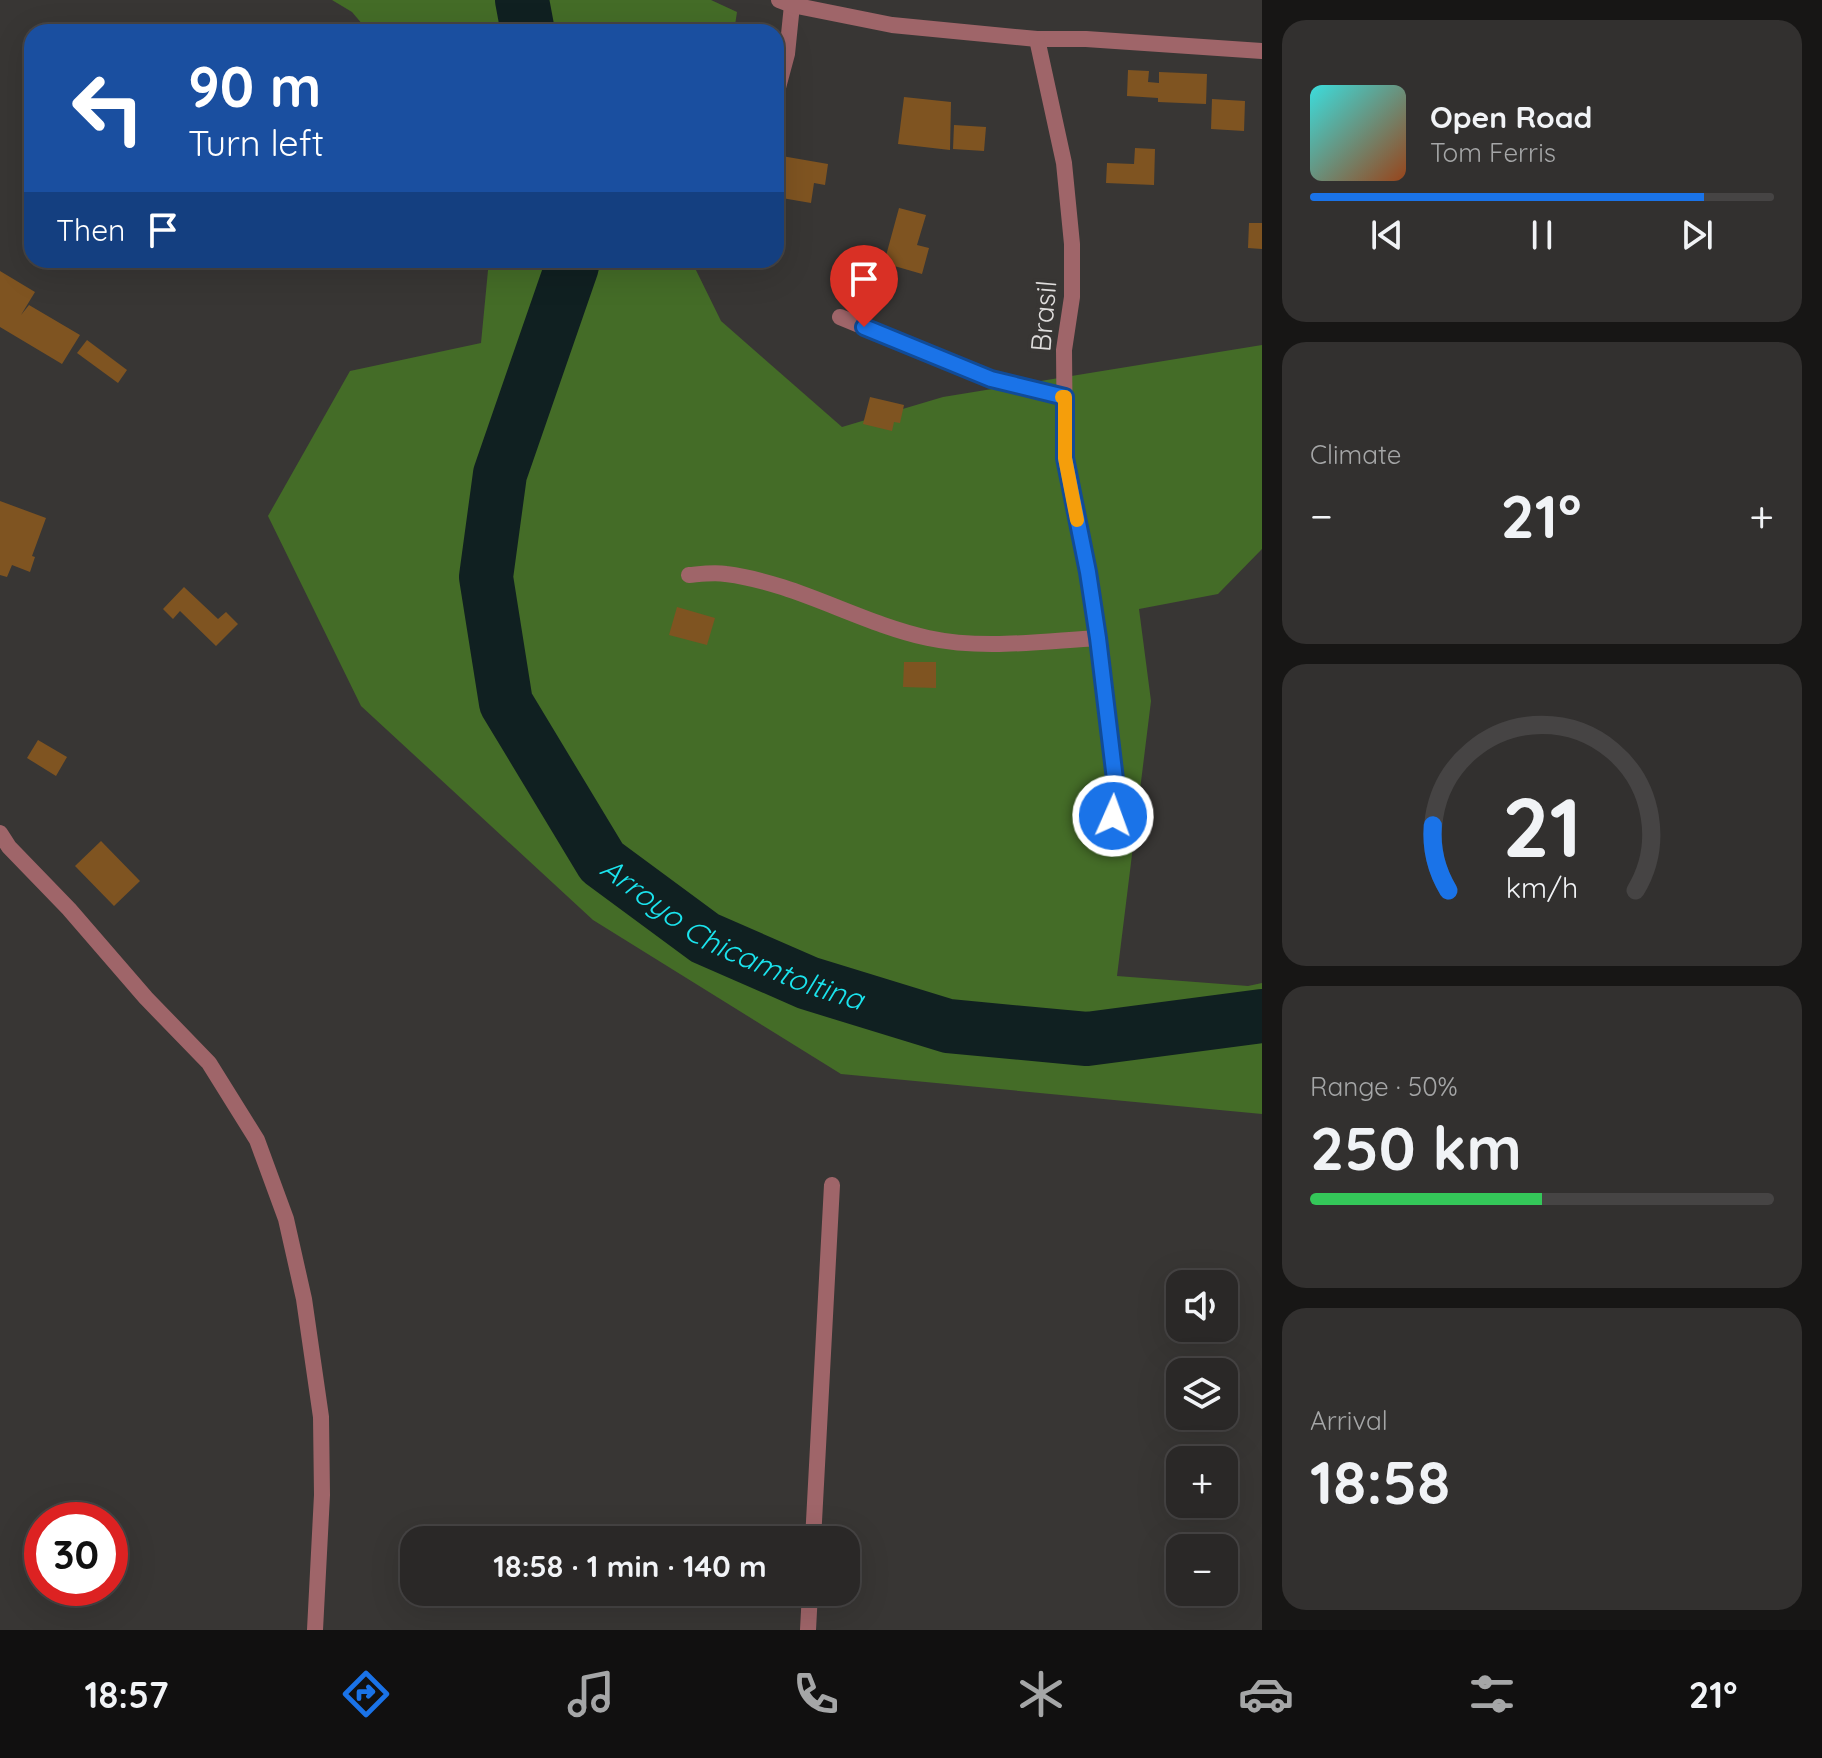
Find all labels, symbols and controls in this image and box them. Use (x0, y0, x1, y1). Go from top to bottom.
text: 90 m (188, 51, 322, 121)
icon: left (56, 56, 160, 160)
text: Open Road (1430, 98, 1592, 136)
text: Turn left (188, 120, 324, 165)
text: Tom Ferris (1430, 136, 1556, 169)
icon: arrive (141, 208, 185, 252)
text: Then (56, 211, 125, 249)
icon: previous (1365, 213, 1409, 257)
icon: pause (1520, 213, 1564, 257)
icon: next (1675, 213, 1719, 257)
pin (830, 245, 898, 327)
icon: arrive (842, 257, 886, 301)
street label: Brasil (1022, 279, 1064, 353)
text: Climate (1310, 438, 1401, 471)
text: 21° (1501, 478, 1582, 553)
text: − (1310, 488, 1333, 543)
text: + (1749, 488, 1774, 543)
position arrow (1071, 774, 1155, 858)
text: 21 (1502, 774, 1582, 878)
water label: Arroyo Chicamtoltina (593, 849, 870, 1019)
text: km/h (1506, 869, 1578, 905)
text: Range · 50% (1310, 1070, 1458, 1103)
text: 250 km (1310, 1110, 1522, 1185)
map controls (1166, 1270, 1238, 1606)
button: sound (1166, 1270, 1238, 1342)
button: layers (1166, 1358, 1238, 1430)
text: Arrival (1310, 1404, 1388, 1437)
text: 18:58 (1310, 1444, 1450, 1519)
button: + (1166, 1446, 1238, 1518)
speed limit sign: 30 (24, 1502, 128, 1606)
button: − (1166, 1534, 1238, 1606)
text: 18:58 · 1 min · 140 m (493, 1547, 767, 1585)
icon: directions (338, 1666, 394, 1722)
icon: music (563, 1666, 619, 1722)
icon: phone (788, 1666, 844, 1722)
icon: climate (1013, 1666, 1069, 1722)
icon: car (1238, 1666, 1294, 1722)
icon: filters (1464, 1666, 1520, 1722)
text: 18:57 (85, 1672, 169, 1717)
text: 21° (1689, 1672, 1737, 1717)

